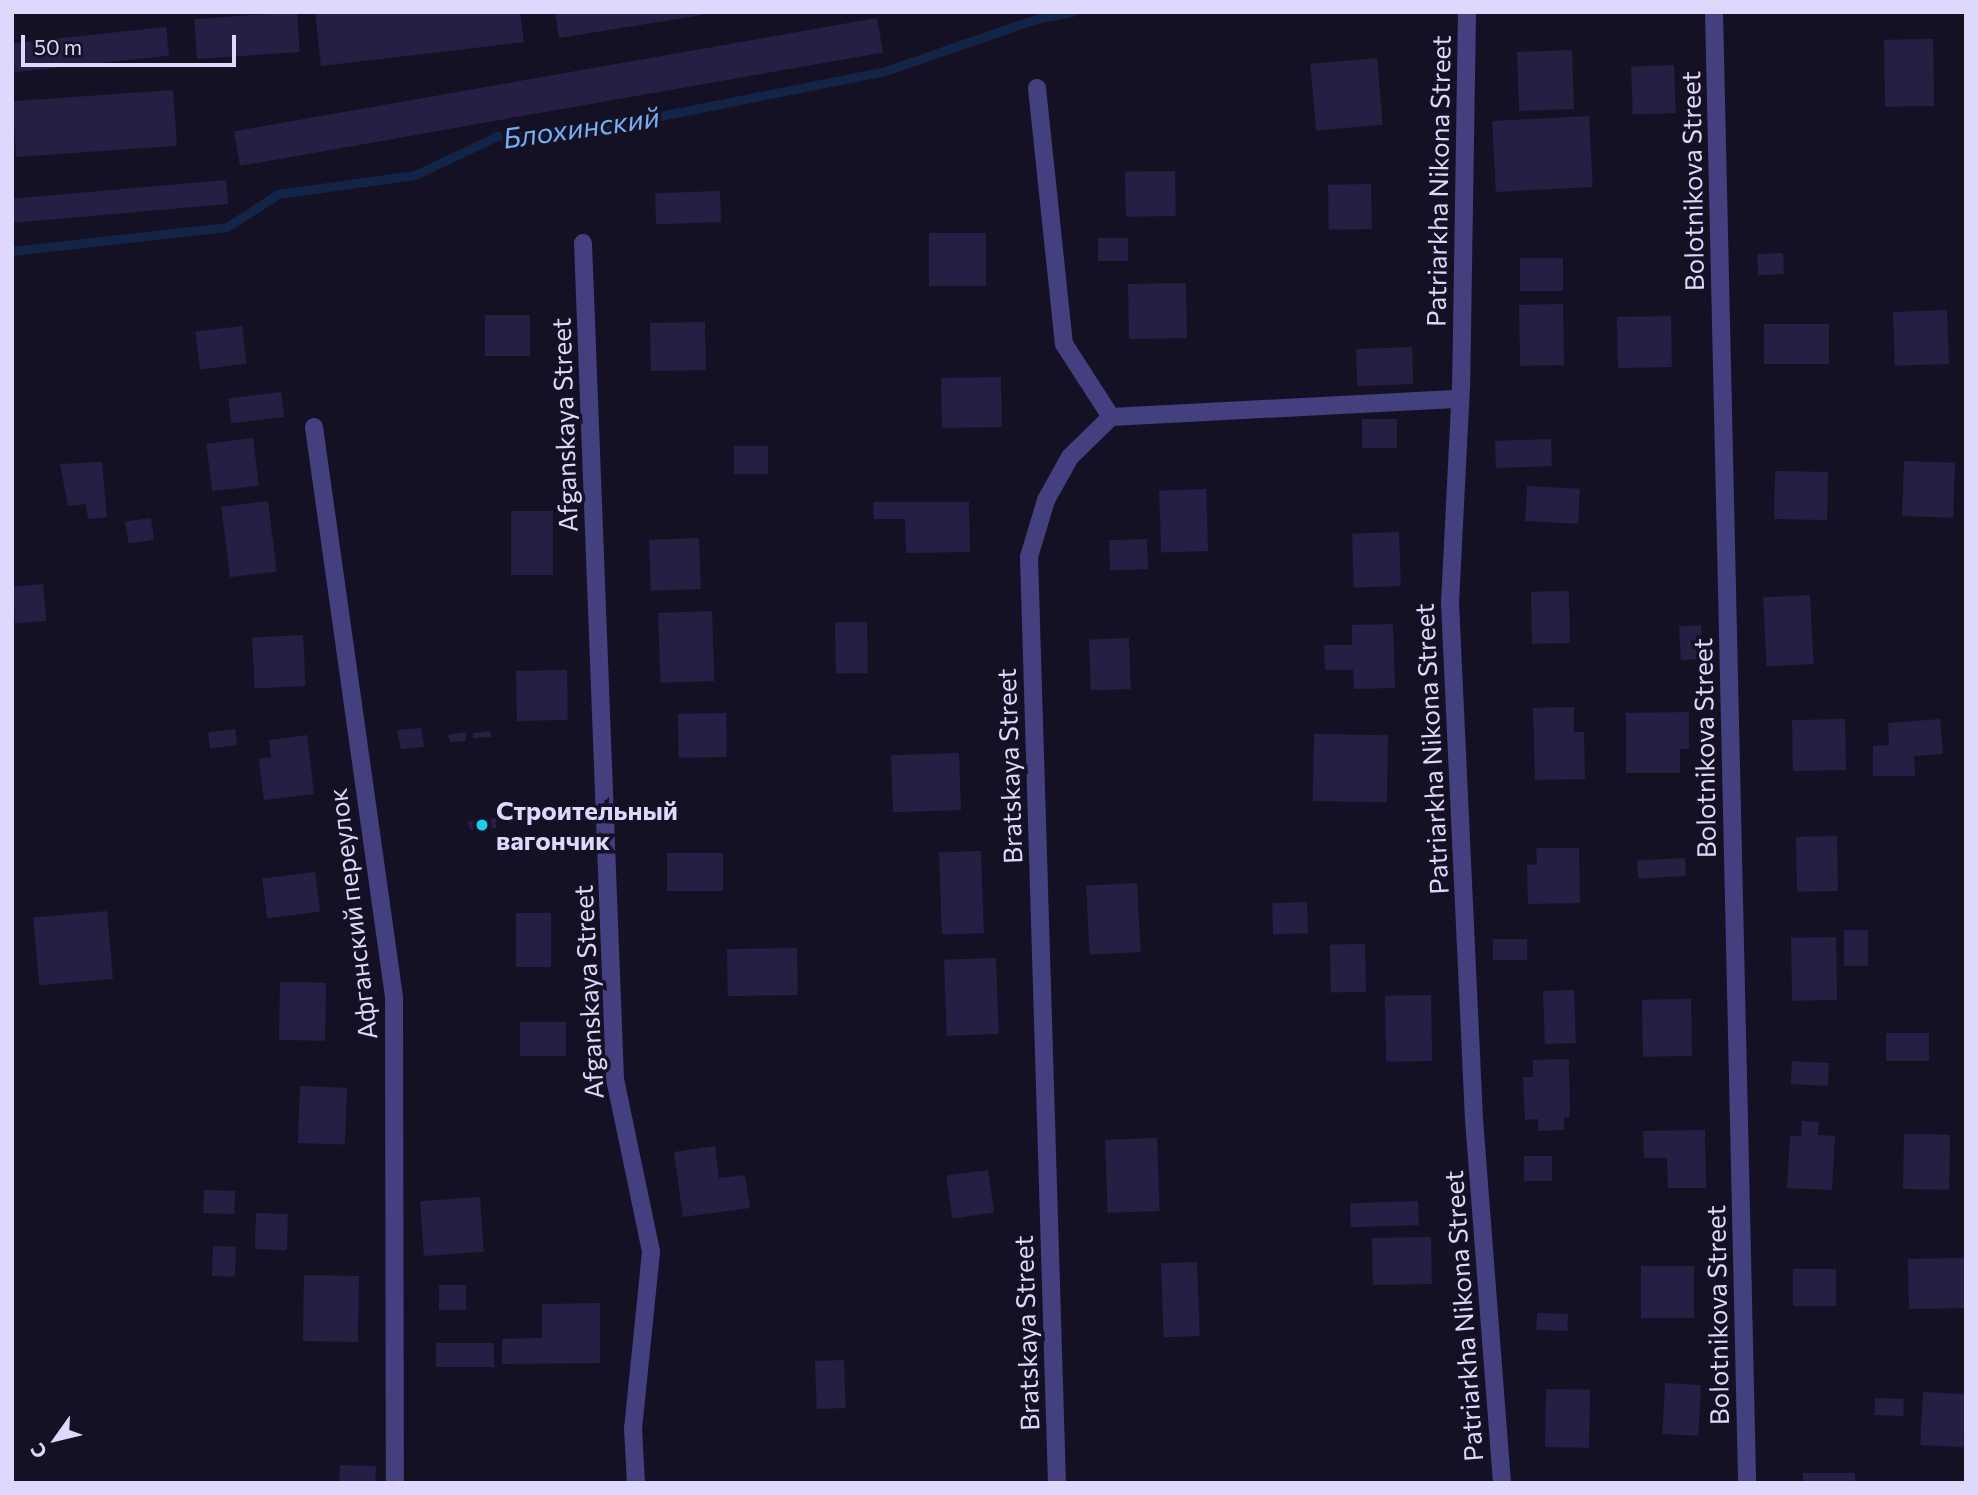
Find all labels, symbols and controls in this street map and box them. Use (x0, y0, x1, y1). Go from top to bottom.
scale bar (24, 21, 240, 65)
text: 50 m (34, 34, 82, 59)
street label: Patriarkha Nikona Street (1420, 35, 1456, 327)
street label: Bolotnikova Street (1674, 71, 1710, 291)
water label: Блохинский (501, 99, 661, 155)
street label: Afganskaya Street (545, 317, 583, 533)
street label: Patriarkha Nikona Street (1408, 603, 1454, 895)
street label: Bolotnikova Street (1686, 638, 1722, 858)
street label: Bratskaya Street (990, 668, 1028, 864)
street label: Афганский переулок (321, 786, 383, 1042)
place label: Строительный вагончик (496, 794, 678, 856)
marker: Строительный вагончик (474, 817, 490, 833)
street label: Afganskaya Street (567, 884, 609, 1100)
street label: Patriarkha Nikona Street (1437, 1170, 1489, 1462)
street label: Bolotnikova Street (1699, 1205, 1735, 1425)
street label: Bratskaya Street (1007, 1235, 1045, 1431)
north arrow (21, 1404, 91, 1474)
text: С (25, 1439, 51, 1463)

